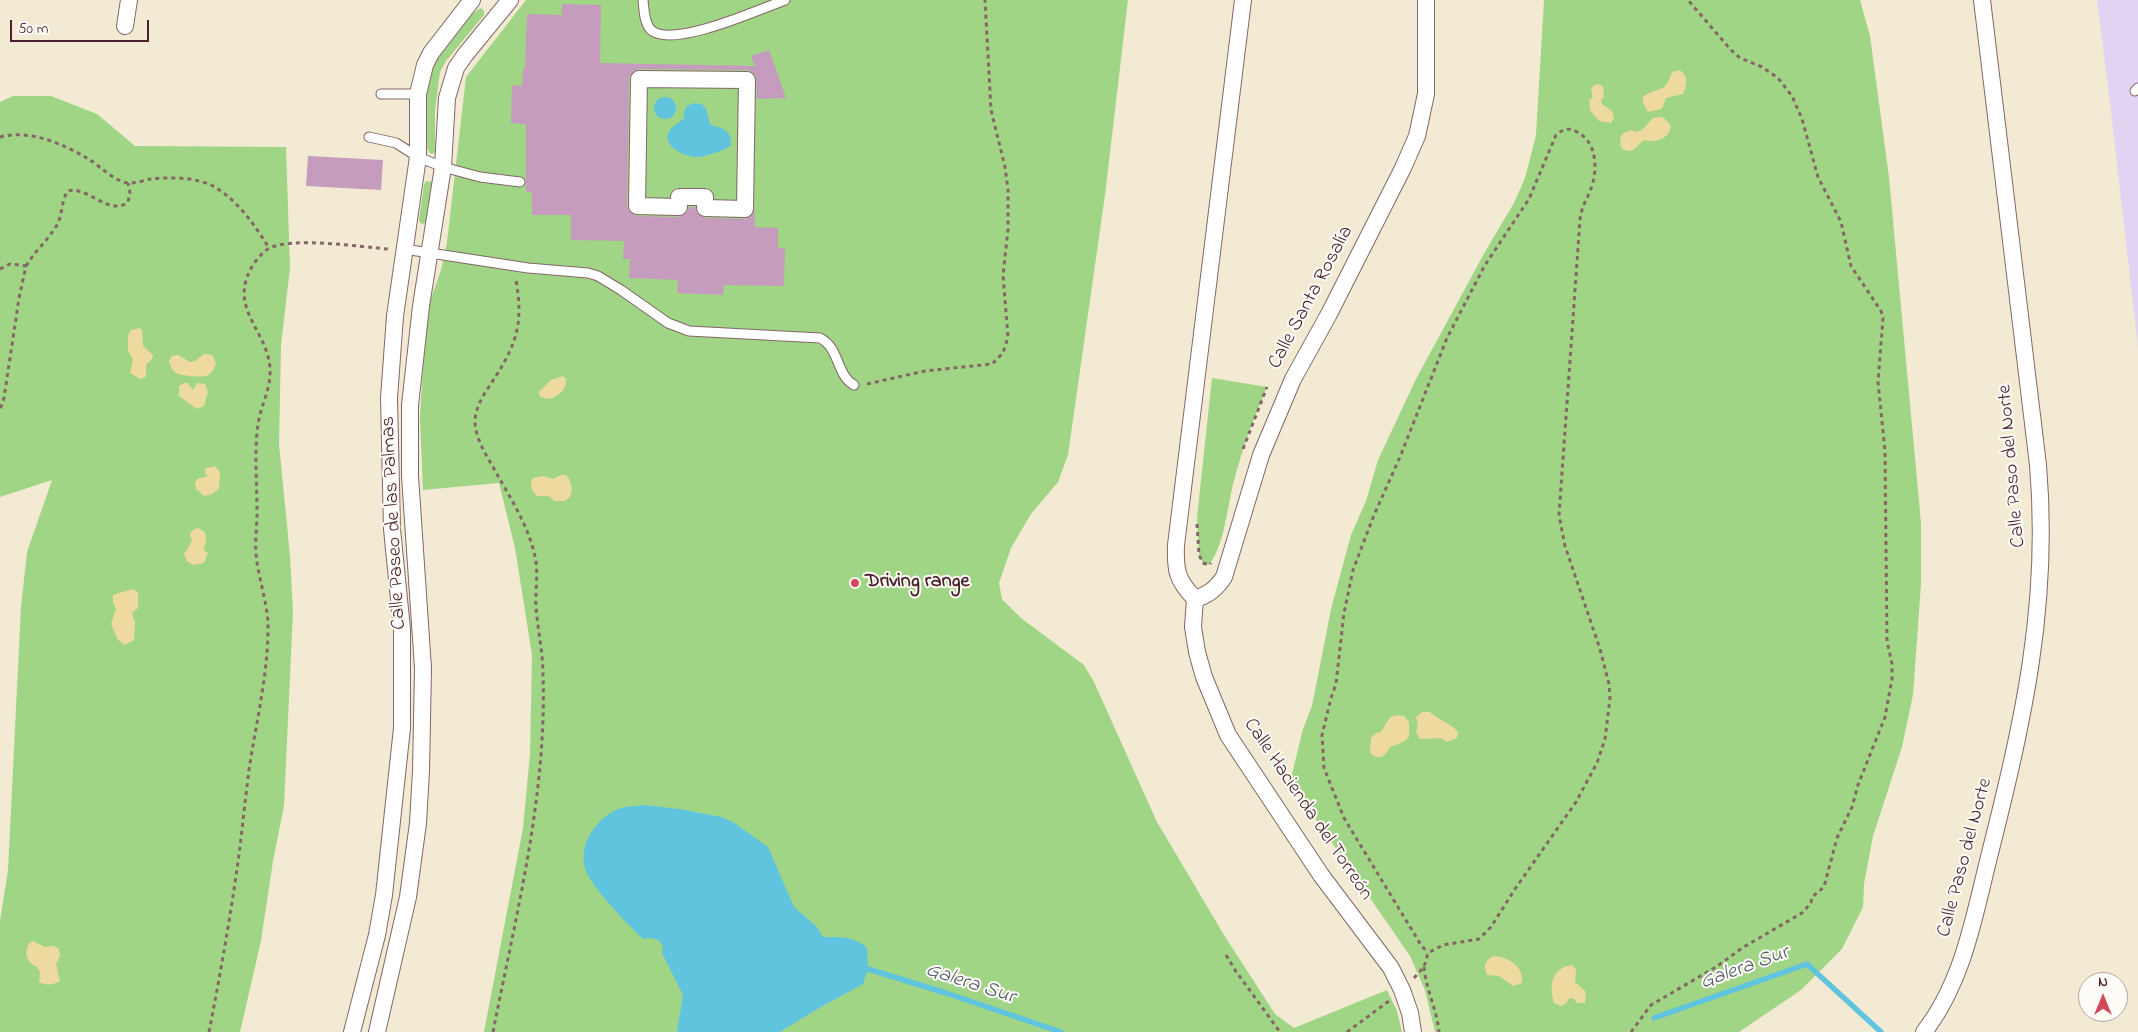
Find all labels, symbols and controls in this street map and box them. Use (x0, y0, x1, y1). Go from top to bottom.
scale bar (12, 10, 151, 42)
text: 50 m (18, 18, 48, 40)
street label: Calle Santa Rosalía (1264, 222, 1360, 374)
street label: Calle Paso del Norte (1994, 383, 2032, 549)
street label: Calle Paseo de las Palmas (377, 416, 413, 630)
place label: Driving range (865, 571, 969, 595)
marker: Driving range (849, 577, 861, 589)
street label: Calle Hacienda del Torreón (1237, 714, 1377, 906)
street label: Calle Paso del Norte (1933, 776, 1999, 940)
water label: Galera Sur (1697, 941, 1793, 997)
water label: Galera Sur (922, 959, 1018, 1011)
north arrow (2078, 972, 2128, 1022)
text: N (2098, 972, 2108, 993)

